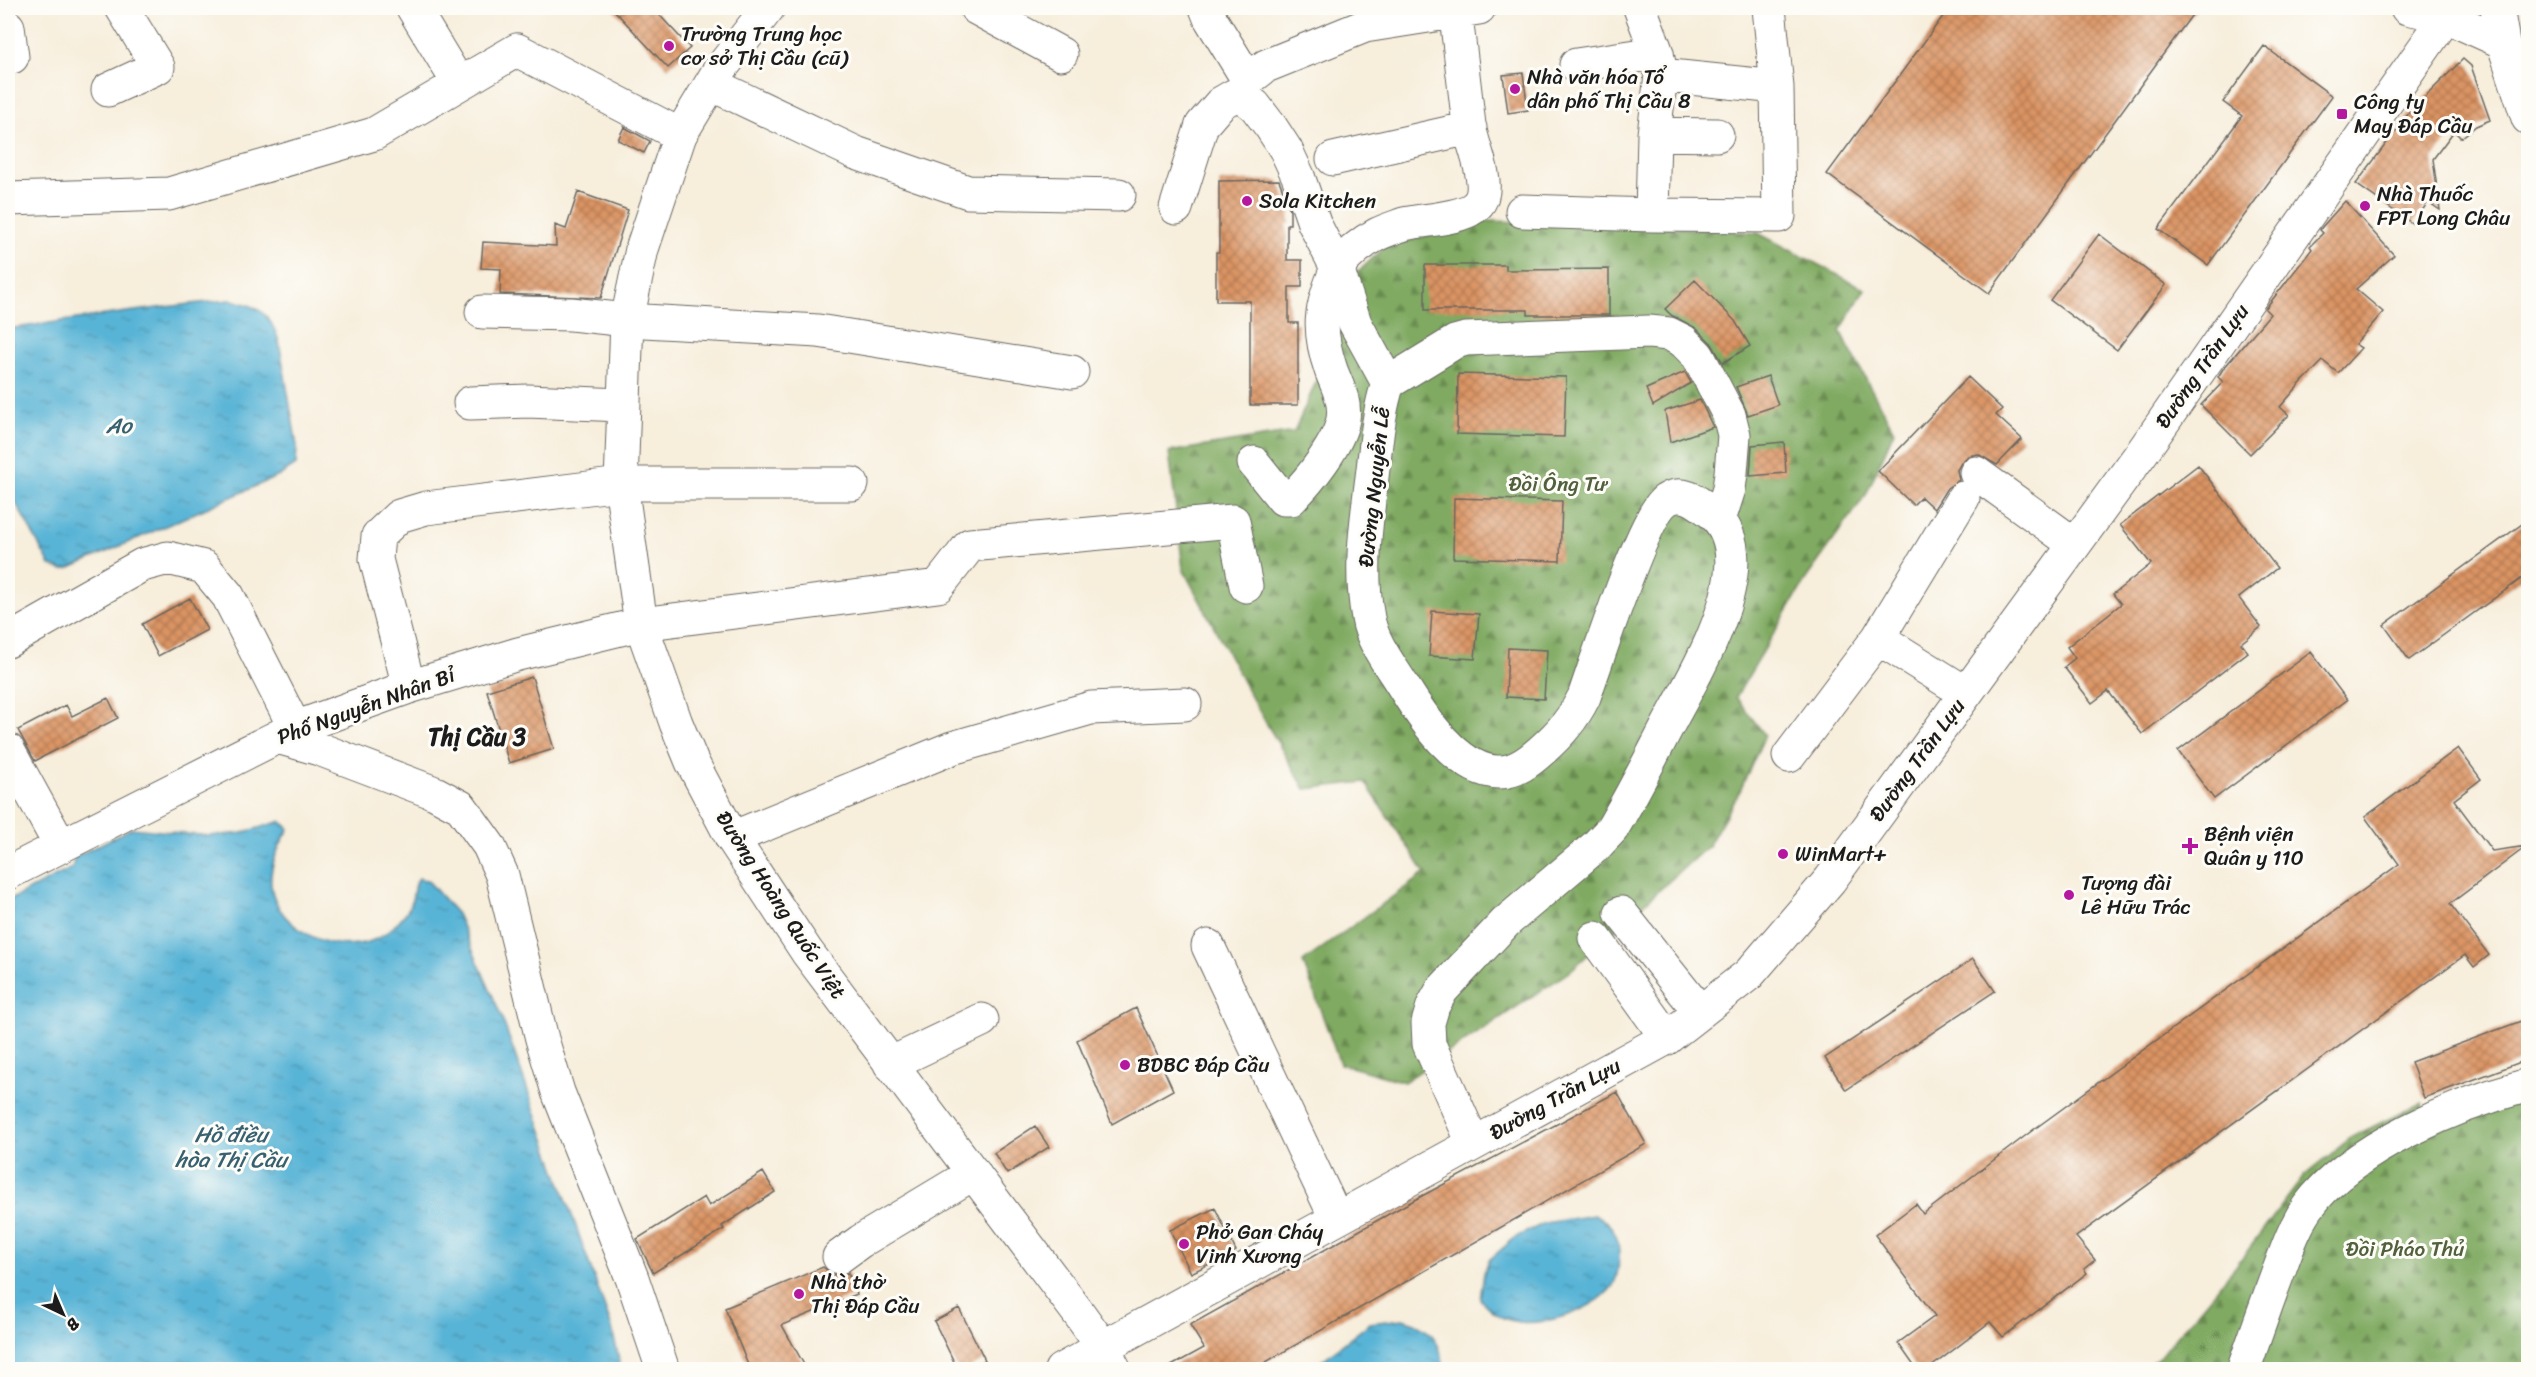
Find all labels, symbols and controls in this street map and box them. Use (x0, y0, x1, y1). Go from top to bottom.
place label: Trường Trung học cơ sở Thị Cầu (cũ) (681, 15, 849, 77)
marker: Trường Trung học cơ sở Thị Cầu (cũ) (662, 39, 676, 53)
place label: Nhà văn hóa Tổ dân phố Thị Cầu 8 (1527, 58, 1691, 120)
marker: Nhà văn hóa Tổ dân phố Thị Cầu 8 (1508, 82, 1522, 96)
place label: Công ty May Đáp Cầu (2354, 83, 2473, 145)
marker: Công ty May Đáp Cầu (2335, 107, 2349, 121)
place label: Nhà Thuốc FPT Long Châu (2377, 175, 2511, 237)
place label: Sola Kitchen (1259, 182, 1376, 220)
marker: Sola Kitchen (1240, 194, 1254, 208)
marker: Nhà Thuốc FPT Long Châu (2358, 199, 2372, 213)
street label: Đường Trần Lựu (2145, 295, 2260, 437)
street label: Đường Nguyễn Lễ (1347, 404, 1401, 569)
water label: Ao (105, 406, 134, 445)
park label: Đồi Ông Tư (1509, 465, 1609, 503)
street label: Phố Nguyễn Nhân Bỉ (272, 655, 462, 756)
street label: Đường Trần Lựu (1859, 689, 1976, 830)
district label: Thị Cầu 3 (428, 716, 527, 758)
street label: Đường Hoàng Quốc Việt (706, 803, 856, 1007)
place label: Bệnh viện Quân y 110 (2204, 815, 2304, 877)
place label: WinMart+ (1795, 835, 1887, 873)
marker: Bệnh viện Quân y 110 (2181, 837, 2199, 855)
marker: WinMart+ (1776, 847, 1790, 861)
place label: Tượng đài Lê Hữu Trác (2081, 864, 2191, 926)
marker: Tượng đài Lê Hữu Trác (2062, 888, 2076, 902)
place label: BDBC Đáp Cầu (1137, 1046, 1270, 1084)
street label: Đường Trần Lựu (1482, 1047, 1629, 1151)
marker: BDBC Đáp Cầu (1118, 1058, 1132, 1072)
water label: Hồ điều hòa Thị Cầu (174, 1115, 290, 1179)
place label: Phở Gan Cháy Vinh Xương (1196, 1213, 1324, 1275)
park label: Đồi Pháo Thủ (2346, 1230, 2465, 1268)
marker: Phở Gan Cháy Vinh Xương (1177, 1237, 1191, 1251)
place label: Nhà thờ Thị Đáp Cầu (811, 1263, 920, 1325)
north arrow (33, 1284, 93, 1344)
marker: Nhà thờ Thị Đáp Cầu (792, 1287, 806, 1301)
text: B (59, 1310, 87, 1339)

